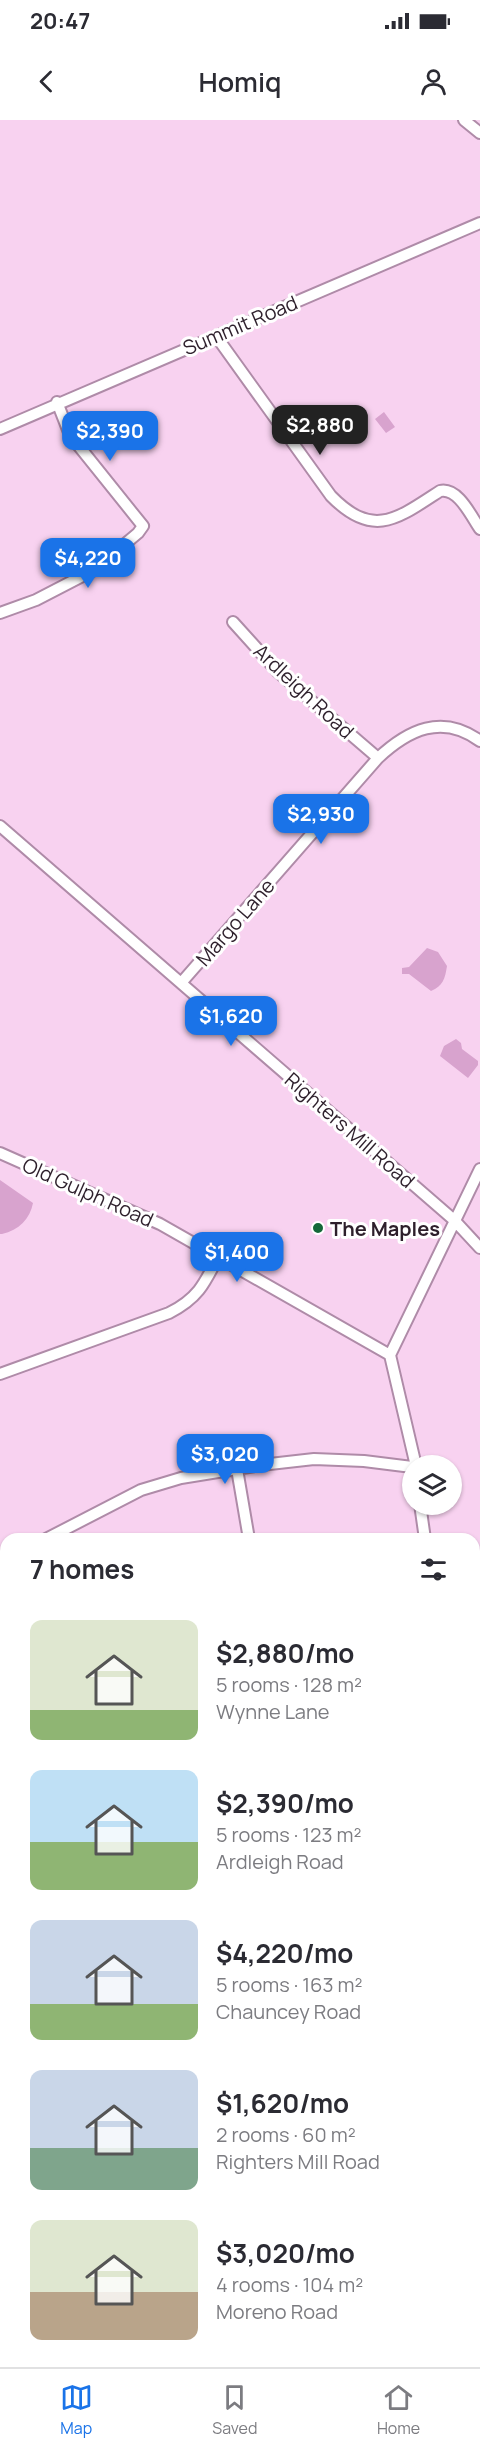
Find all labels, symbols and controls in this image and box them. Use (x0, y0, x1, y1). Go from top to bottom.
text: 20:47 (30, 6, 90, 36)
text: Homiq (199, 63, 282, 100)
icon: back (30, 65, 63, 98)
icon: person (417, 65, 450, 98)
street label: Summit Road (178, 289, 302, 361)
pin: $2,880 (271, 405, 369, 456)
pin: $2,390 (61, 411, 159, 462)
text: $2,880 (286, 411, 354, 438)
text: $2,390 (76, 417, 144, 444)
pin: $4,220 (39, 538, 137, 589)
text: $4,220 (54, 544, 122, 571)
street label: Ardleigh Road (248, 638, 360, 744)
pin: $2,930 (272, 794, 370, 845)
text: $2,930 (287, 800, 355, 827)
street label: Margo Lane (190, 873, 280, 971)
pin: $1,620 (182, 996, 280, 1047)
text: $1,620 (199, 1002, 263, 1029)
street label: Righters Mill Road (279, 1066, 421, 1194)
street label: Old Gulph Road (18, 1151, 158, 1233)
place label: The Maples (330, 1215, 440, 1242)
marker: The Maples (311, 1221, 325, 1235)
pin: $1,400 (188, 1232, 286, 1283)
text: $1,400 (204, 1238, 270, 1265)
pin: $3,020 (176, 1434, 274, 1485)
text: $3,020 (191, 1440, 259, 1467)
map controls (402, 1455, 462, 1515)
button: layers (402, 1455, 462, 1515)
text: 7 homes (30, 1551, 134, 1587)
icon: filters (417, 1553, 450, 1586)
text: $2,880/mo (216, 1635, 354, 1671)
icon: home (78, 1644, 150, 1716)
text: 5 rooms · 128 m² (216, 1671, 362, 1698)
text: Wynne Lane (216, 1698, 329, 1725)
text: $2,390/mo (216, 1785, 354, 1821)
icon: home (78, 1794, 150, 1866)
text: 5 rooms · 123 m² (216, 1821, 361, 1848)
text: Ardleigh Road (216, 1848, 344, 1875)
text: $4,220/mo (216, 1935, 353, 1971)
icon: home (78, 1944, 150, 2016)
text: 5 rooms · 163 m² (216, 1971, 362, 1998)
text: Chauncey Road (216, 1998, 361, 2025)
text: $1,620/mo (216, 2085, 349, 2121)
icon: home (78, 2094, 150, 2166)
text: 2 rooms · 60 m² (216, 2121, 356, 2148)
text: Righters Mill Road (216, 2148, 380, 2175)
text: $3,020/mo (216, 2235, 355, 2271)
icon: home (78, 2244, 150, 2316)
text: 4 rooms · 104 m² (216, 2271, 363, 2298)
text: Moreno Road (216, 2298, 338, 2325)
tab: Map (60, 2381, 93, 2439)
tab: Saved (212, 2381, 257, 2439)
tab: Home (377, 2381, 420, 2439)

